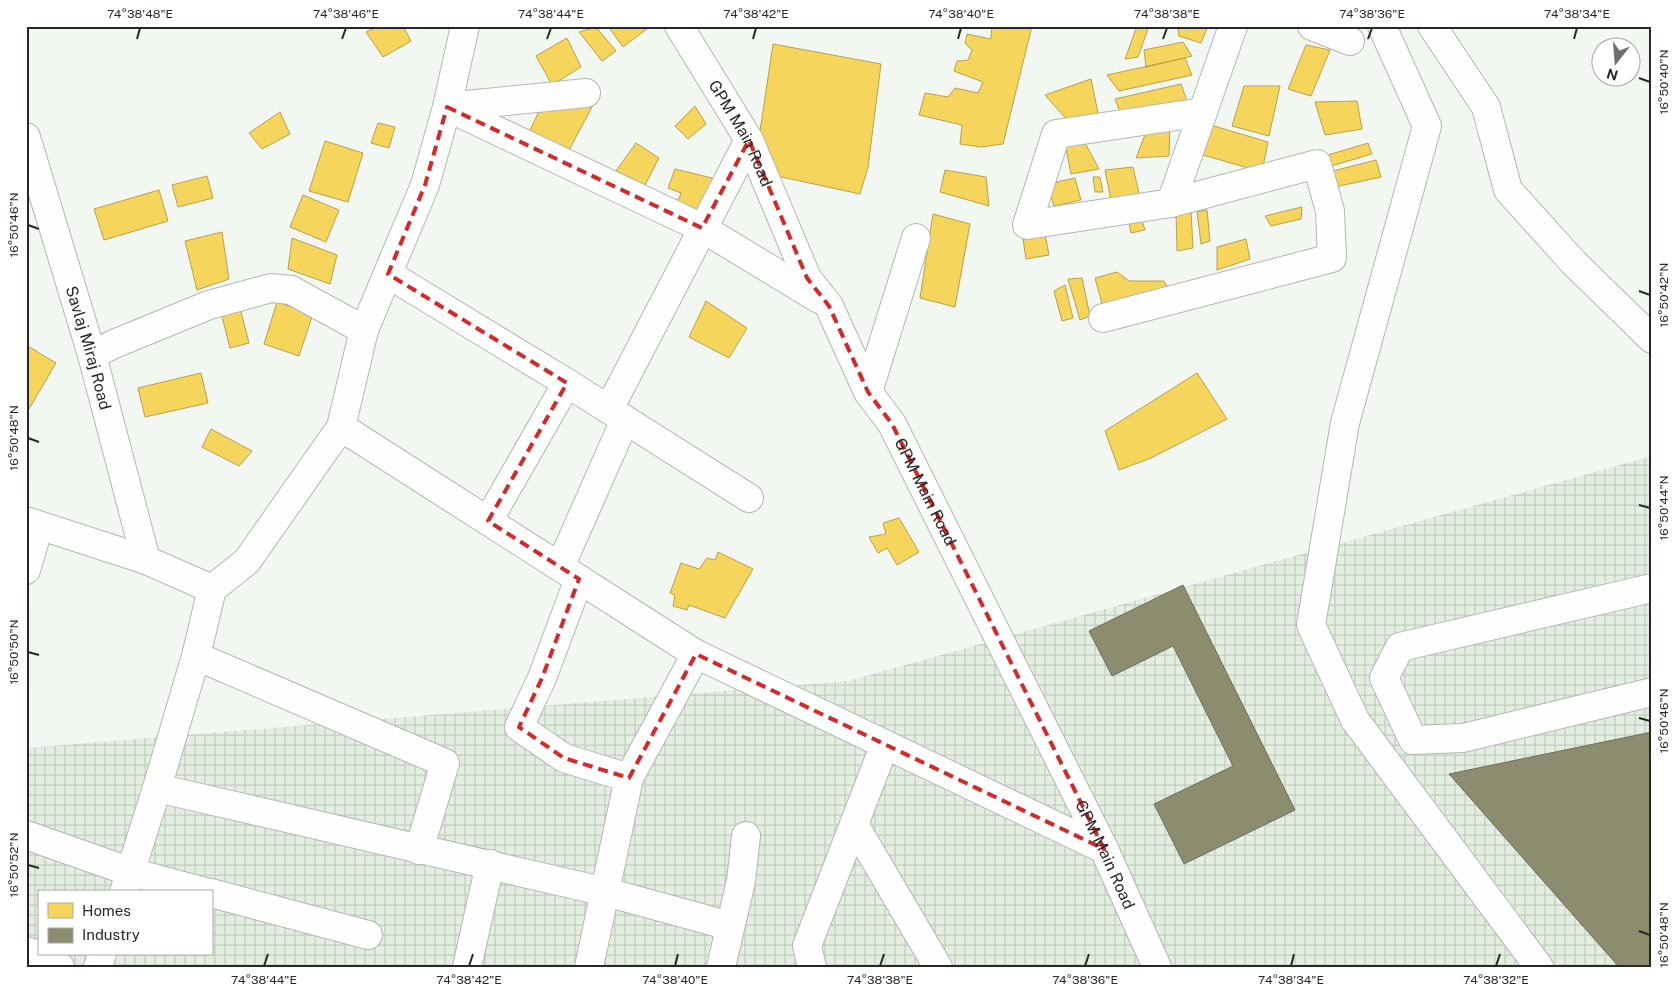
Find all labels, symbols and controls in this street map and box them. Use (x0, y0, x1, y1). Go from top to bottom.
text: 74°38'48"E (107, 7, 173, 21)
text: 74°38'46"E (313, 7, 379, 21)
text: 74°38'44"E (518, 7, 584, 21)
text: 74°38'42"E (723, 7, 789, 21)
text: 74°38'40"E (928, 7, 994, 21)
text: 74°38'38"E (1134, 7, 1200, 21)
text: 74°38'36"E (1339, 7, 1405, 21)
text: 74°38'34"E (1544, 7, 1610, 21)
north arrow (1590, 38, 1640, 88)
text: 16°50'40"N (1657, 50, 1671, 114)
text: N (1605, 65, 1620, 84)
street label: GPM Main Road (705, 76, 777, 189)
text: 16°50'46"N (7, 192, 21, 258)
text: 16°50'42"N (1657, 263, 1671, 327)
street label: Savlaj Miraj Road (62, 283, 116, 412)
text: 16°50'48"N (7, 405, 21, 471)
street label: GPM Main Road (891, 434, 961, 549)
text: 16°50'44"N (1657, 475, 1671, 541)
text: 16°50'50"N (7, 619, 21, 685)
text: 16°50'46"N (1657, 688, 1671, 754)
street label: GPM Main Road (1072, 797, 1139, 912)
text: 16°50'52"N (7, 833, 21, 897)
legend (38, 890, 212, 956)
text: Homes (82, 902, 131, 919)
text: 16°50'48"N (1657, 902, 1671, 968)
text: Industry (82, 926, 140, 943)
text: 74°38'44"E (231, 973, 297, 987)
text: 74°38'42"E (436, 973, 502, 987)
text: 74°38'40"E (642, 973, 708, 987)
text: 74°38'38"E (847, 973, 913, 987)
text: 74°38'36"E (1052, 973, 1118, 987)
text: 74°38'34"E (1258, 973, 1324, 987)
text: 74°38'32"E (1463, 973, 1529, 987)

